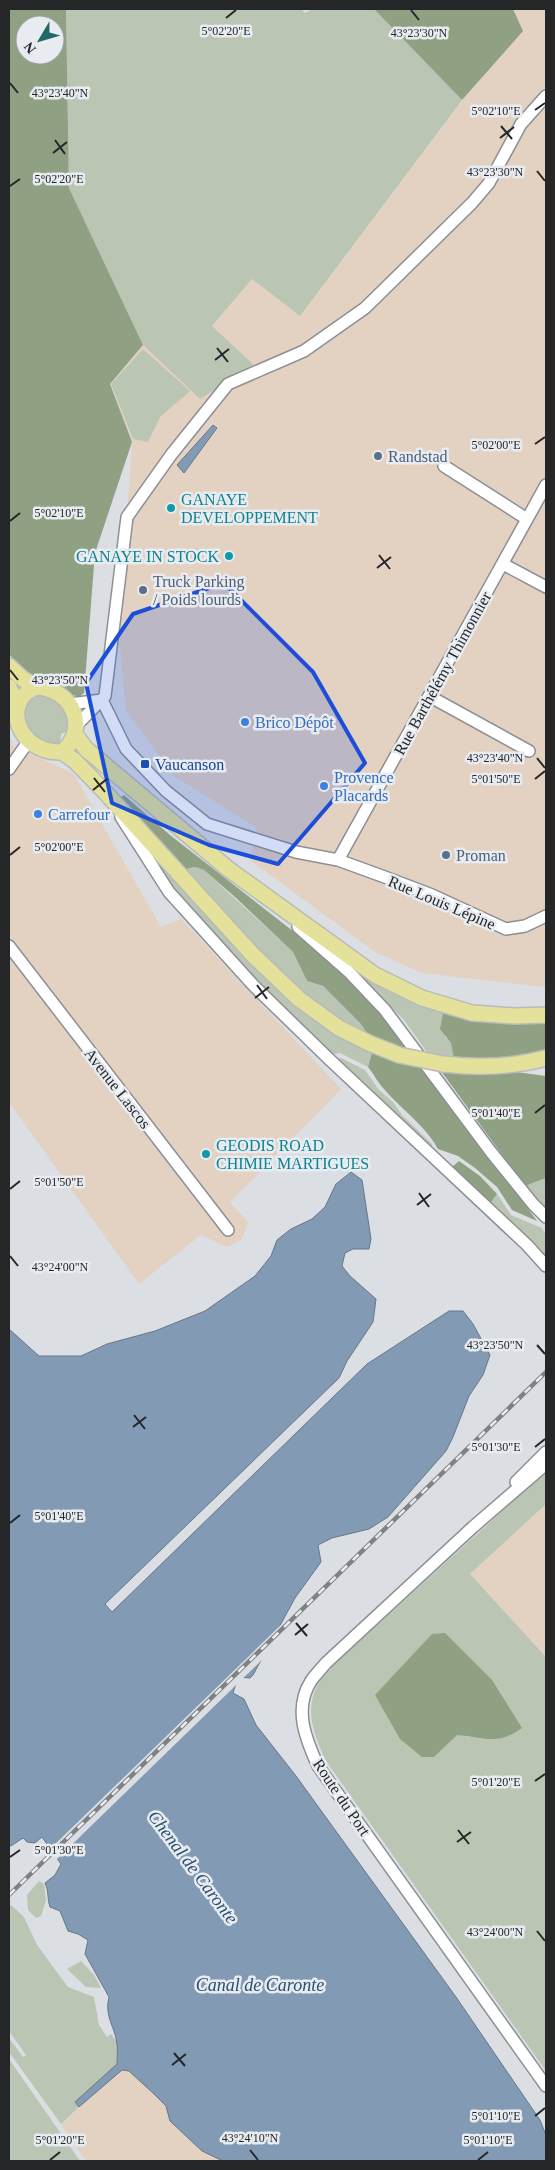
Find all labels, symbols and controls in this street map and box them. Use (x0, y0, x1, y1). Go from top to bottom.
north arrow (15, 15, 65, 65)
text: 5°02'20"E (201, 24, 251, 38)
text: 43°23'30"N (391, 26, 448, 40)
text: N (21, 39, 39, 56)
text: 43°23'40"N (32, 86, 89, 100)
text: 5°02'10"E (471, 104, 521, 118)
text: 43°23'30"N (467, 165, 524, 179)
text: 5°02'20"E (34, 172, 84, 186)
text: 5°02'00"E (471, 438, 521, 452)
place label: Randstad (388, 448, 448, 465)
marker: Randstad (372, 450, 384, 462)
place label: GANAYE DEVELOPPEMENT (181, 491, 318, 526)
marker: GANAYE DEVELOPPEMENT (165, 502, 177, 514)
text: 5°02'10"E (34, 506, 84, 520)
place label: GANAYE IN STOCK (76, 548, 219, 565)
marker: GANAYE IN STOCK (223, 550, 235, 562)
place label: Truck Parking / Poids lourds (153, 573, 244, 608)
marker: Truck Parking / Poids lourds (137, 584, 149, 596)
street label: Rue Barthélémy Thimonnier (390, 588, 496, 758)
text: 43°23'50"N (32, 673, 89, 687)
place label: Brico Dépôt (255, 714, 334, 732)
marker: Brico Dépôt (239, 716, 251, 728)
text: 43°23'40"N (467, 751, 524, 765)
place label: Vaucanson (155, 756, 224, 773)
marker: Vaucanson (139, 758, 151, 770)
place label: Provence Placards (334, 769, 394, 804)
text: 5°01'50"E (471, 772, 521, 786)
marker: Provence Placards (318, 780, 330, 792)
place label: Carrefour (48, 806, 111, 823)
marker: Carrefour (32, 808, 44, 820)
text: 5°02'00"E (34, 840, 84, 854)
place label: Proman (456, 847, 506, 864)
marker: Proman (440, 849, 452, 861)
street label: Rue Louis Lépine (385, 872, 498, 934)
street label: Avenue Lascos (81, 1045, 154, 1132)
text: 5°01'40"E (471, 1106, 521, 1120)
place label: GEODIS ROAD CHIMIE MARTIGUES (216, 1137, 369, 1172)
marker: GEODIS ROAD CHIMIE MARTIGUES (200, 1148, 212, 1160)
text: 5°01'50"E (34, 1175, 84, 1189)
text: 43°24'00"N (32, 1260, 89, 1274)
text: 43°23'50"N (467, 1338, 524, 1352)
text: 5°01'30"E (471, 1440, 521, 1454)
text: 5°01'40"E (34, 1509, 84, 1523)
street label: Route du Port (310, 1756, 374, 1839)
text: 5°01'20"E (471, 1775, 521, 1789)
water label: Chenal de Caronte (144, 1807, 242, 1927)
text: 5°01'30"E (34, 1843, 84, 1857)
text: 43°24'00"N (467, 1925, 524, 1939)
water label: Canal de Caronte (196, 1975, 324, 1995)
text: 5°01'10"E (471, 2109, 521, 2123)
text: 43°24'10"N (222, 2131, 279, 2145)
text: 5°01'20"E (35, 2133, 85, 2147)
text: 5°01'10"E (463, 2133, 513, 2147)

